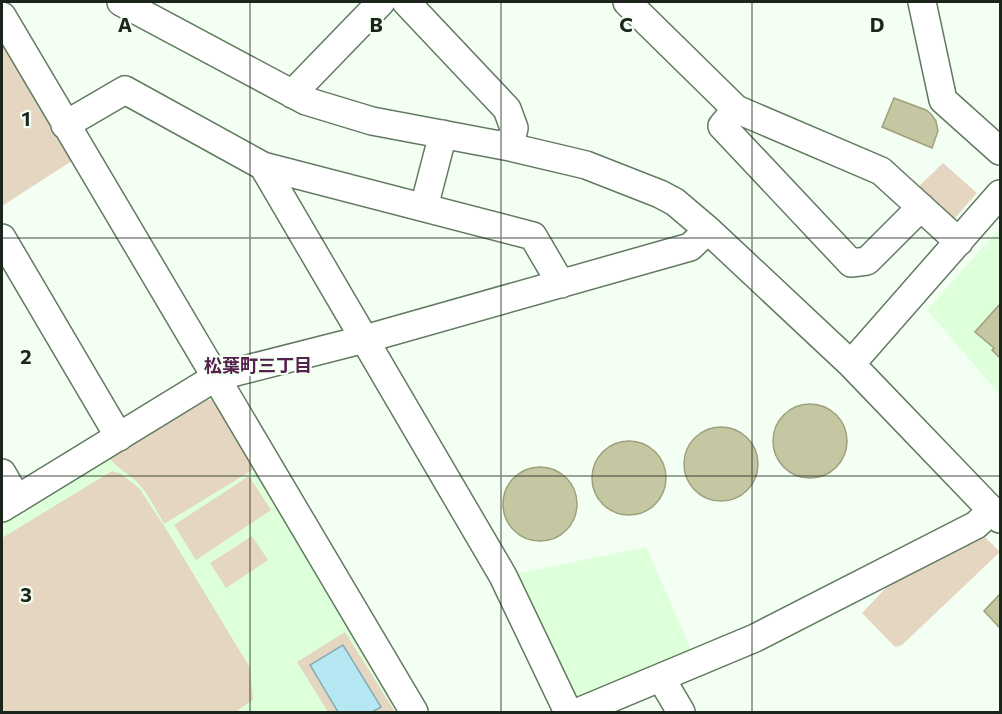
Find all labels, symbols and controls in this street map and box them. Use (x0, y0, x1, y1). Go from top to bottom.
text: A (118, 12, 132, 36)
text: B (369, 12, 383, 36)
text: C (619, 12, 633, 36)
text: D (870, 12, 884, 36)
text: 1 (21, 106, 31, 130)
text: 2 (20, 344, 32, 368)
district label: 松葉町三丁目 (204, 354, 312, 376)
text: 3 (20, 582, 32, 606)

